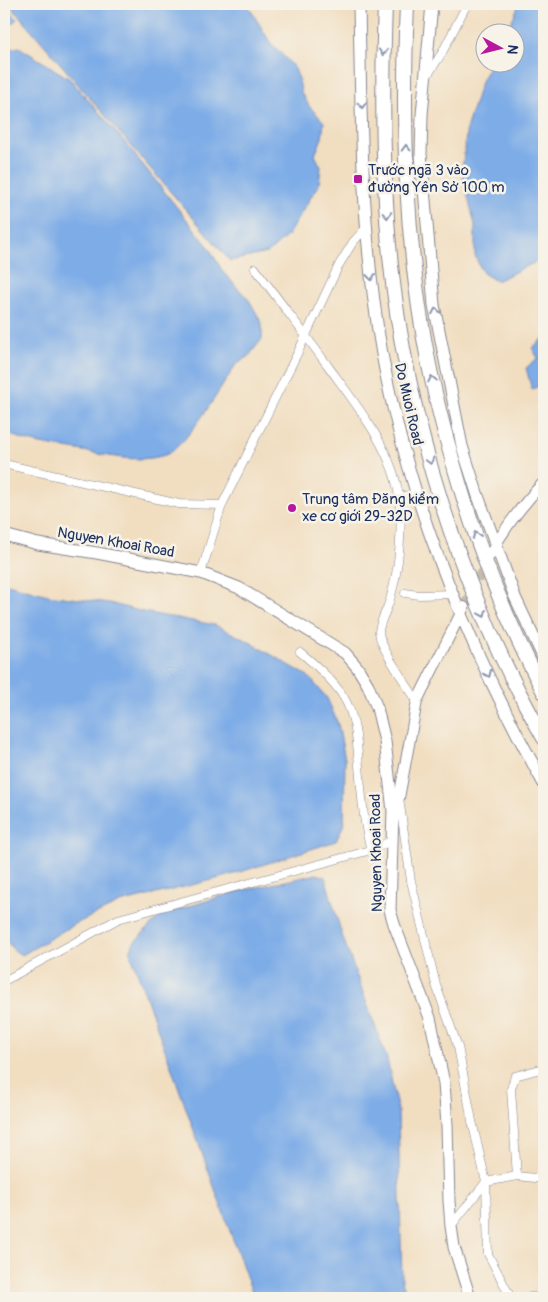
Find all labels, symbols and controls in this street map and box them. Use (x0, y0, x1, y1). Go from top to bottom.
north arrow (476, 22, 526, 72)
text: N (503, 44, 521, 55)
one-way arrow (378, 49, 388, 57)
one-way arrow (356, 101, 367, 109)
one-way arrow (400, 144, 411, 152)
place label: Trước ngã 3 vào đường Yên Sở 100 m (368, 161, 504, 197)
marker: Trước ngã 3 vào đường Yên Sở 100 m (352, 173, 364, 185)
one-way arrow (381, 211, 392, 219)
one-way arrow (365, 273, 376, 281)
one-way arrow (431, 307, 441, 316)
street label: Do Muoi Road (390, 361, 427, 447)
one-way arrow (427, 374, 437, 383)
one-way arrow (424, 456, 434, 464)
place label: Trung tâm Đăng kiểm xe cơ giới 29-32D (302, 490, 439, 526)
marker: Trung tâm Đăng kiểm xe cơ giới 29-32D (286, 502, 298, 514)
street label: Nguyen Khoai Road (56, 523, 176, 562)
one-way arrow (472, 531, 482, 540)
one-way arrow (477, 609, 488, 618)
one-way arrow (482, 669, 493, 678)
street label: Nguyen Khoai Road (366, 794, 387, 912)

